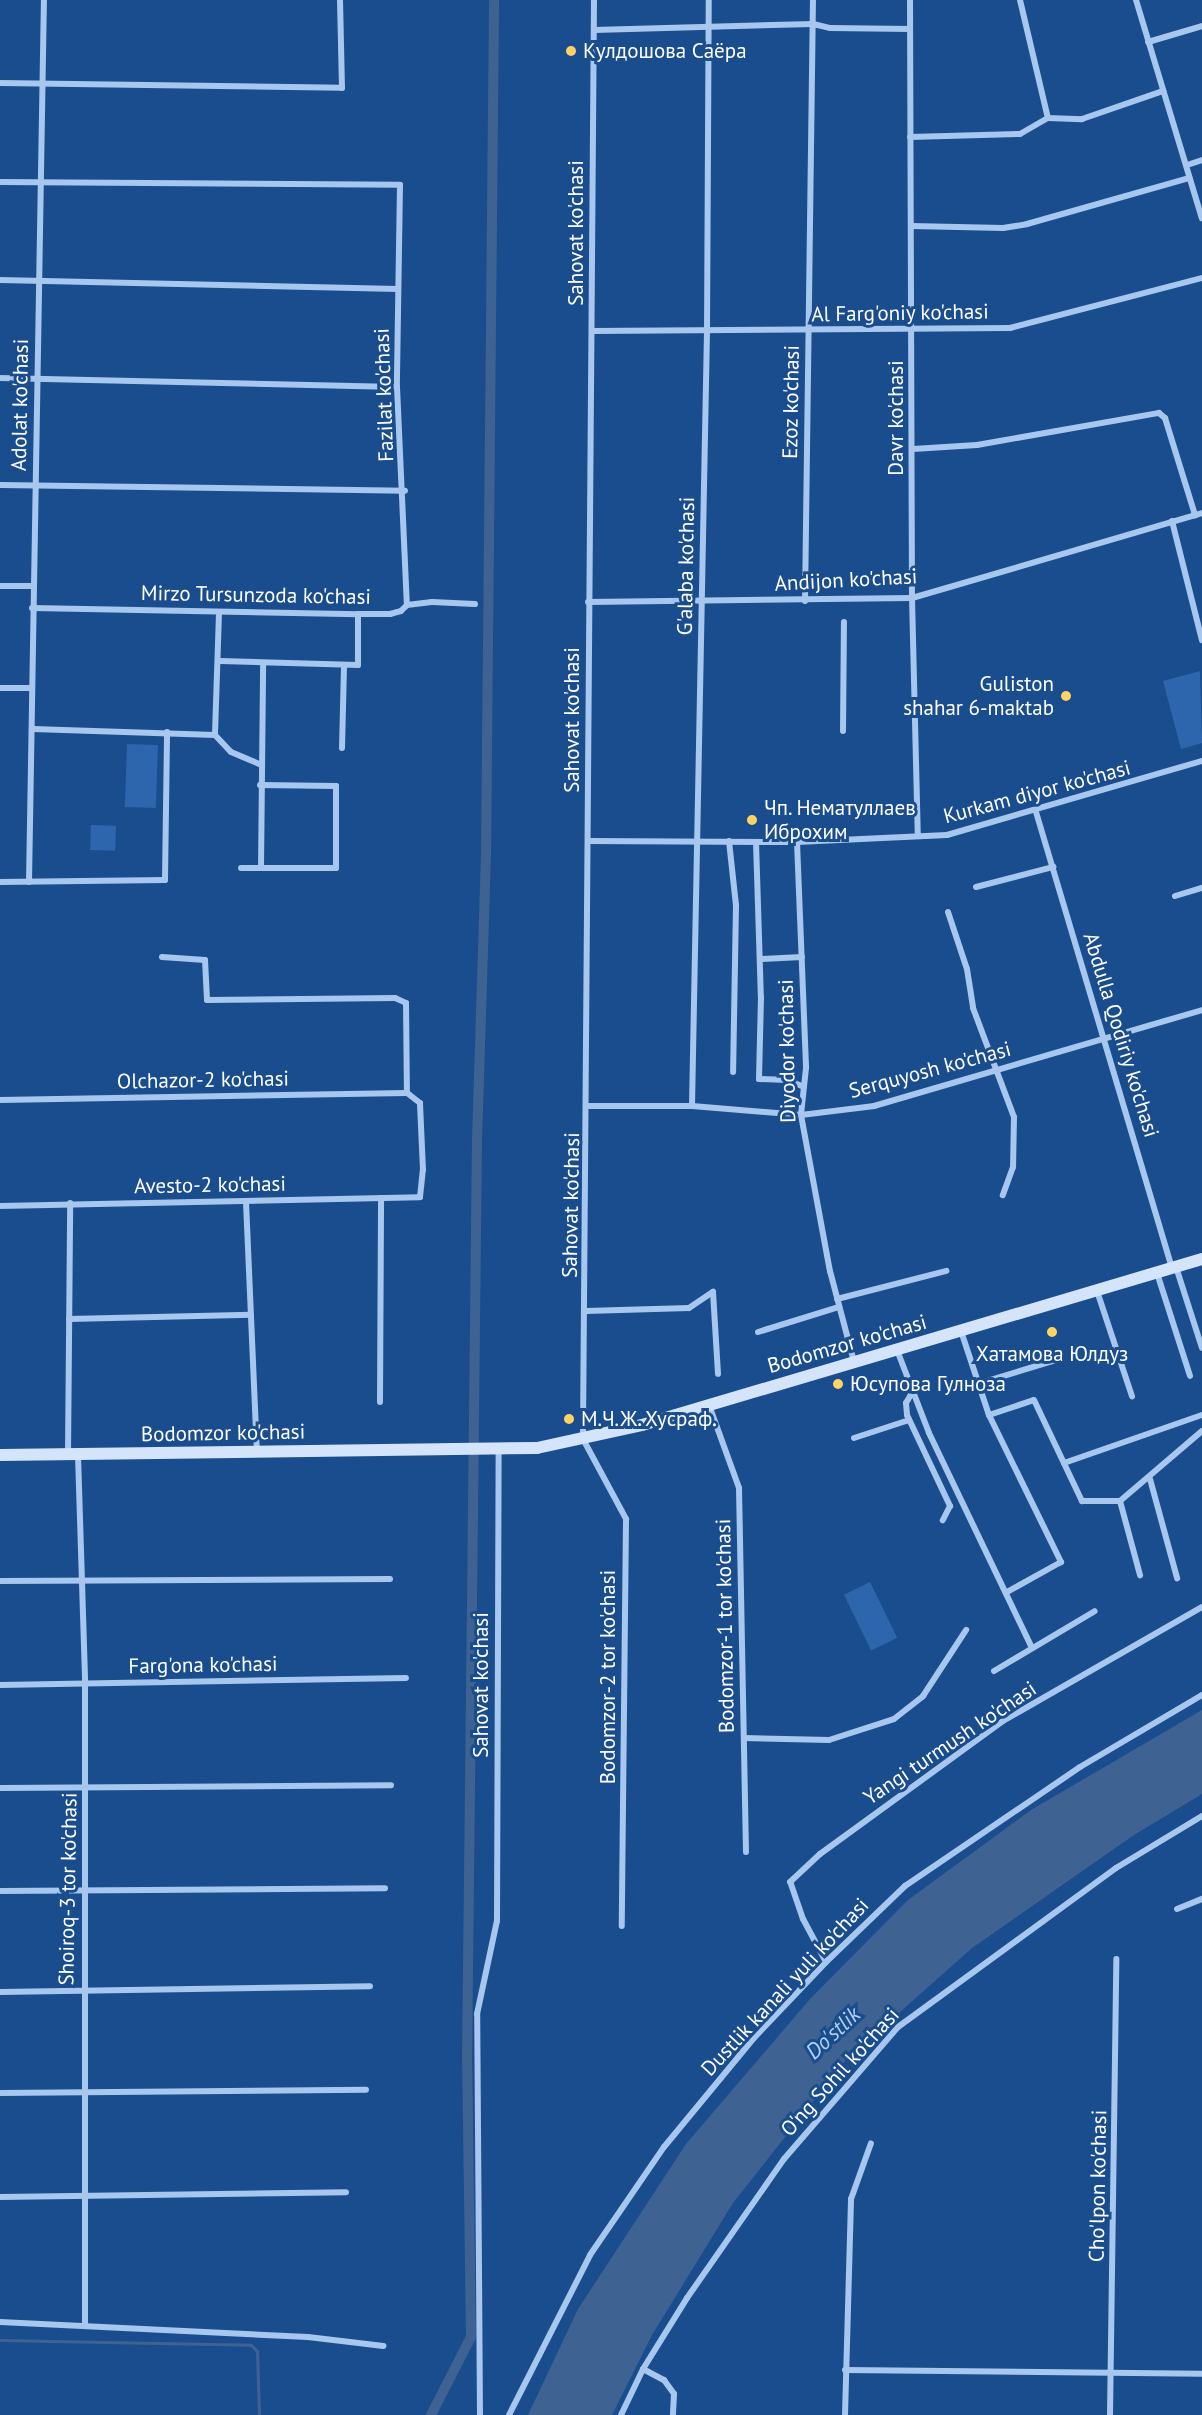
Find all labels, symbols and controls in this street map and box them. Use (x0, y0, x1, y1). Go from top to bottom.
place label: Кулдошова Саёра (583, 38, 747, 64)
marker: Кулдошова Саёра (564, 44, 578, 58)
street label: Sahovat ko'chasi (563, 160, 589, 306)
street label: Al Farg'oniy ko'chasi (811, 299, 989, 327)
street label: Fazilat ko'chasi (369, 328, 399, 462)
street label: Adolat ko'chasi (6, 339, 34, 471)
street label: Ezoz ko'chasi (777, 345, 805, 459)
street label: Davr ko'chasi (883, 360, 909, 476)
street label: G'alaba ko'chasi (672, 496, 700, 636)
street label: Andijon ko'chasi (774, 564, 918, 596)
street label: Mirzo Tursunzoda ko'chasi (140, 580, 372, 610)
street label: Sahovat ko'chasi (559, 647, 585, 793)
place label: Guliston shahar 6-maktab (903, 671, 1054, 721)
marker: Guliston shahar 6-maktab (1059, 689, 1073, 703)
street label: Kurkam diyor ko'chasi (941, 755, 1133, 829)
place label: Чп. Нематуллаев Иброхим (764, 795, 917, 845)
marker: Чп. Нематуллаев Иброхим (745, 813, 759, 827)
street label: Abdulla Qodiriy ko'chasi (1078, 929, 1164, 1141)
street label: Diyodor ko'chasi (773, 979, 801, 1123)
street label: Serquyosh ko'chasi (846, 1036, 1014, 1104)
street label: Olchazor-2 ko'chasi (117, 1066, 289, 1094)
street label: Sahovat ko'chasi (557, 1132, 585, 1278)
street label: Avesto-2 ko'chasi (134, 1171, 286, 1199)
street label: Bodomzor ko'chasi (764, 1309, 930, 1379)
marker: Хатамова Юлдуз (1045, 1325, 1059, 1339)
place label: Хатамова Юлдуз (976, 1341, 1128, 1367)
place label: Юсупова Гулноза (850, 1371, 1006, 1397)
marker: Юсупова Гулноза (831, 1377, 845, 1391)
place label: М.Ч.Ж. Хусраф. (581, 1406, 719, 1432)
marker: М.Ч.Ж. Хусраф. (562, 1412, 576, 1426)
street label: Bodomzor ko'chasi (141, 1419, 305, 1447)
street label: Bodomzor-1 tor ko'chasi (711, 1519, 739, 1733)
street label: Bodomzor-2 tor ko'chasi (595, 1570, 621, 1784)
street label: Sahovat ko'chasi (468, 1612, 494, 1758)
street label: Farg'ona ko'chasi (128, 1651, 278, 1679)
street label: Yangi turmush ko'chasi (859, 1676, 1041, 1810)
street label: Shoiroq-3 tor ko'chasi (54, 1792, 82, 1986)
street label: Dustlik kanali yuli ko'chasi (696, 1893, 874, 2081)
water label: Do'stlik (800, 2001, 866, 2065)
street label: O'ng Sohil ko'chasi (776, 2002, 904, 2142)
street label: Cho'lpon ko'chasi (1084, 2110, 1112, 2262)

